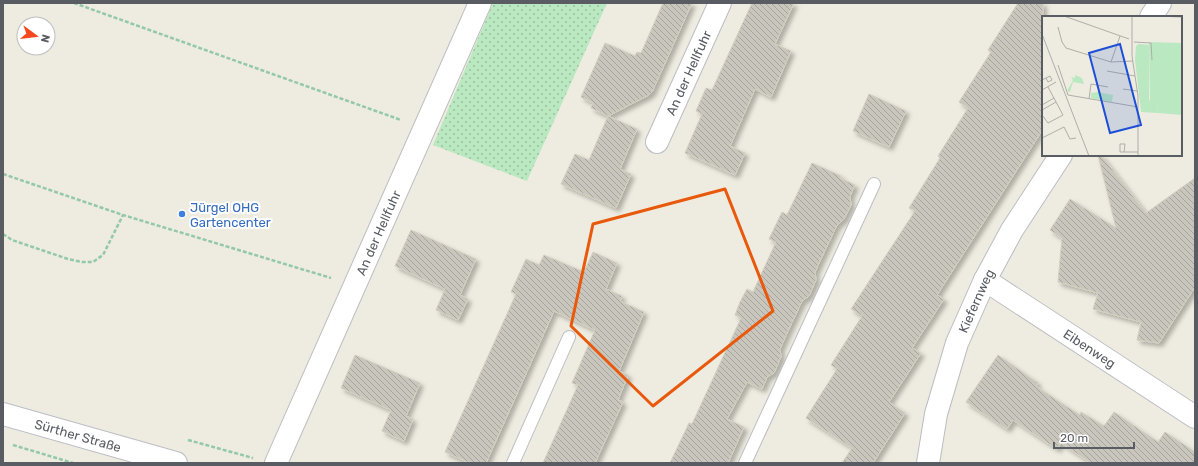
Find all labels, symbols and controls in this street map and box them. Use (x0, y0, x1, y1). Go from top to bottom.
north arrow (16, 16, 56, 56)
inset map (1042, 16, 1182, 156)
street label: An der Hellfuhr (663, 28, 714, 117)
text: N (38, 33, 52, 44)
street label: An der Hellfuhr (353, 188, 404, 277)
place label: Jürgel OHG Gartencenter (190, 200, 271, 230)
marker: Jürgel OHG Gartencenter (177, 209, 187, 219)
street label: Kiefernweg (955, 266, 998, 335)
street label: Eibenweg (1061, 326, 1119, 372)
street label: Sürther Straße (33, 416, 123, 455)
scale bar (1054, 424, 1134, 450)
text: 20 m (1060, 431, 1088, 445)

